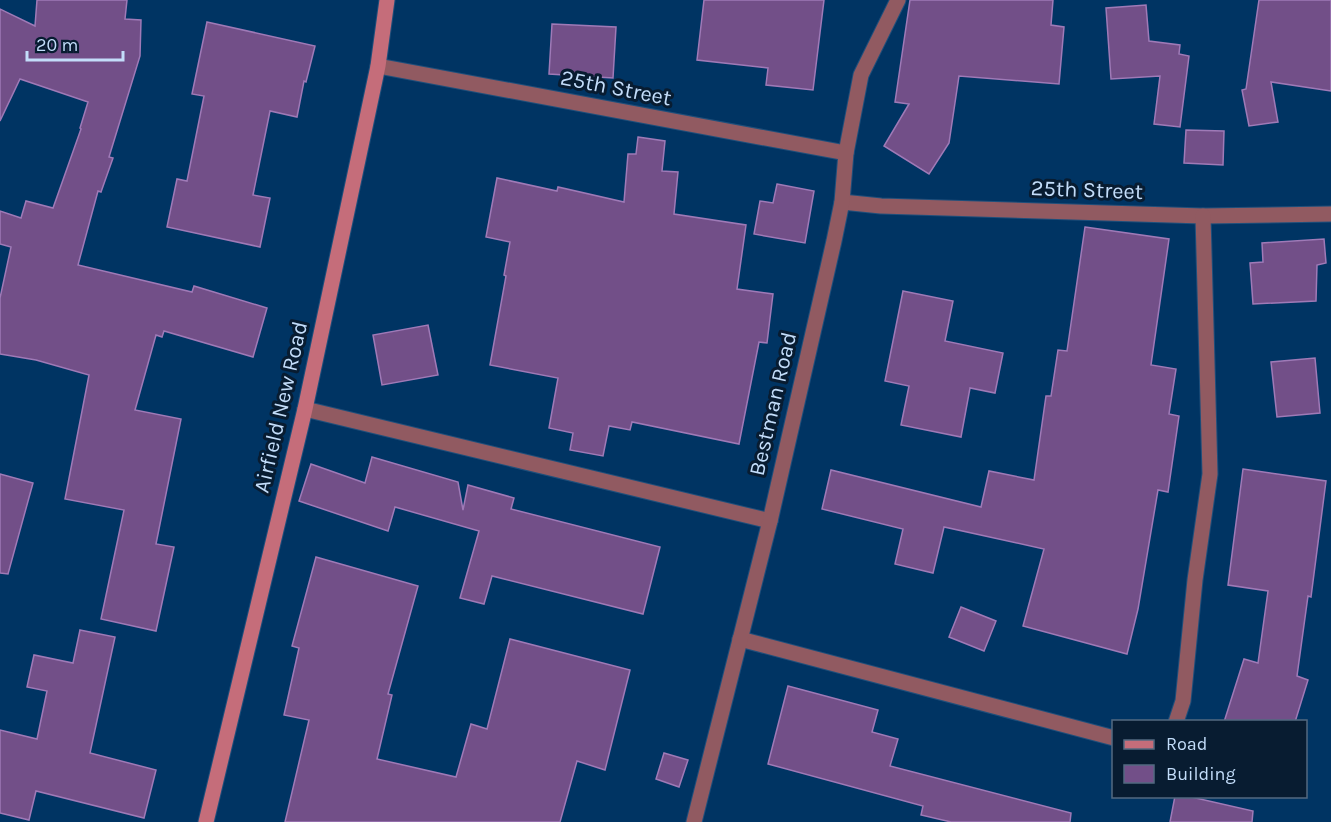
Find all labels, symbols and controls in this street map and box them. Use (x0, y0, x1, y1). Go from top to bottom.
scale bar (27, 24, 123, 62)
text: 20 m (36, 34, 78, 56)
street label: 25th Street (558, 65, 674, 111)
street label: 25th Street (1030, 175, 1144, 205)
street label: Airfield New Road (249, 319, 313, 495)
street label: Bestman Road (744, 330, 802, 478)
legend (1112, 720, 1307, 798)
text: Road (1166, 733, 1207, 755)
text: Building (1166, 763, 1236, 785)

